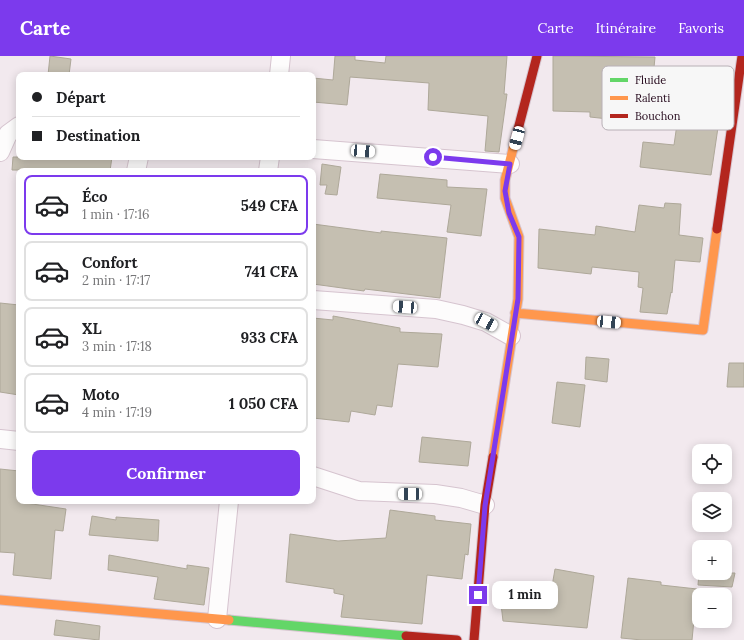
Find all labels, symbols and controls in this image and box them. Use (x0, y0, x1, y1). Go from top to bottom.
text: Carte (20, 16, 70, 40)
text: Carte (537, 19, 574, 37)
text: Itinéraire (596, 19, 656, 37)
text: Favoris (678, 19, 724, 37)
legend (602, 66, 734, 130)
text: Fluide (635, 73, 666, 87)
text: Départ (56, 88, 106, 107)
text: Ralenti (635, 91, 670, 105)
text: Bouchon (635, 109, 681, 123)
car (508, 125, 526, 151)
text: Destination (56, 126, 140, 145)
car (351, 144, 375, 158)
route start (424, 148, 442, 166)
icon: car (34, 187, 70, 223)
text: Éco (82, 187, 108, 206)
text: 549 CFA (241, 196, 298, 215)
text: 1 min · 17:16 (82, 206, 150, 223)
icon: car (34, 253, 70, 289)
text: Confort (82, 253, 138, 272)
text: 741 CFA (245, 262, 298, 281)
text: 2 min · 17:17 (82, 272, 150, 289)
car (393, 300, 417, 314)
car (473, 311, 499, 333)
car (597, 315, 621, 329)
icon: car (34, 319, 70, 355)
text: XL (82, 319, 102, 338)
text: 933 CFA (240, 328, 298, 347)
text: 3 min · 17:18 (82, 338, 152, 355)
icon: car (34, 385, 70, 421)
text: Moto (82, 385, 119, 404)
text: 1 050 CFA (229, 394, 298, 413)
text: 4 min · 17:19 (82, 404, 152, 421)
map controls (692, 444, 732, 628)
button: locate (692, 444, 732, 484)
button: Confirmer (32, 450, 300, 496)
car (398, 488, 422, 500)
button: layers (692, 492, 732, 532)
button: + (692, 540, 732, 580)
callout: 1 min (492, 581, 558, 609)
route end (469, 586, 487, 604)
text: 1 min (508, 586, 542, 603)
button: − (692, 588, 732, 628)

